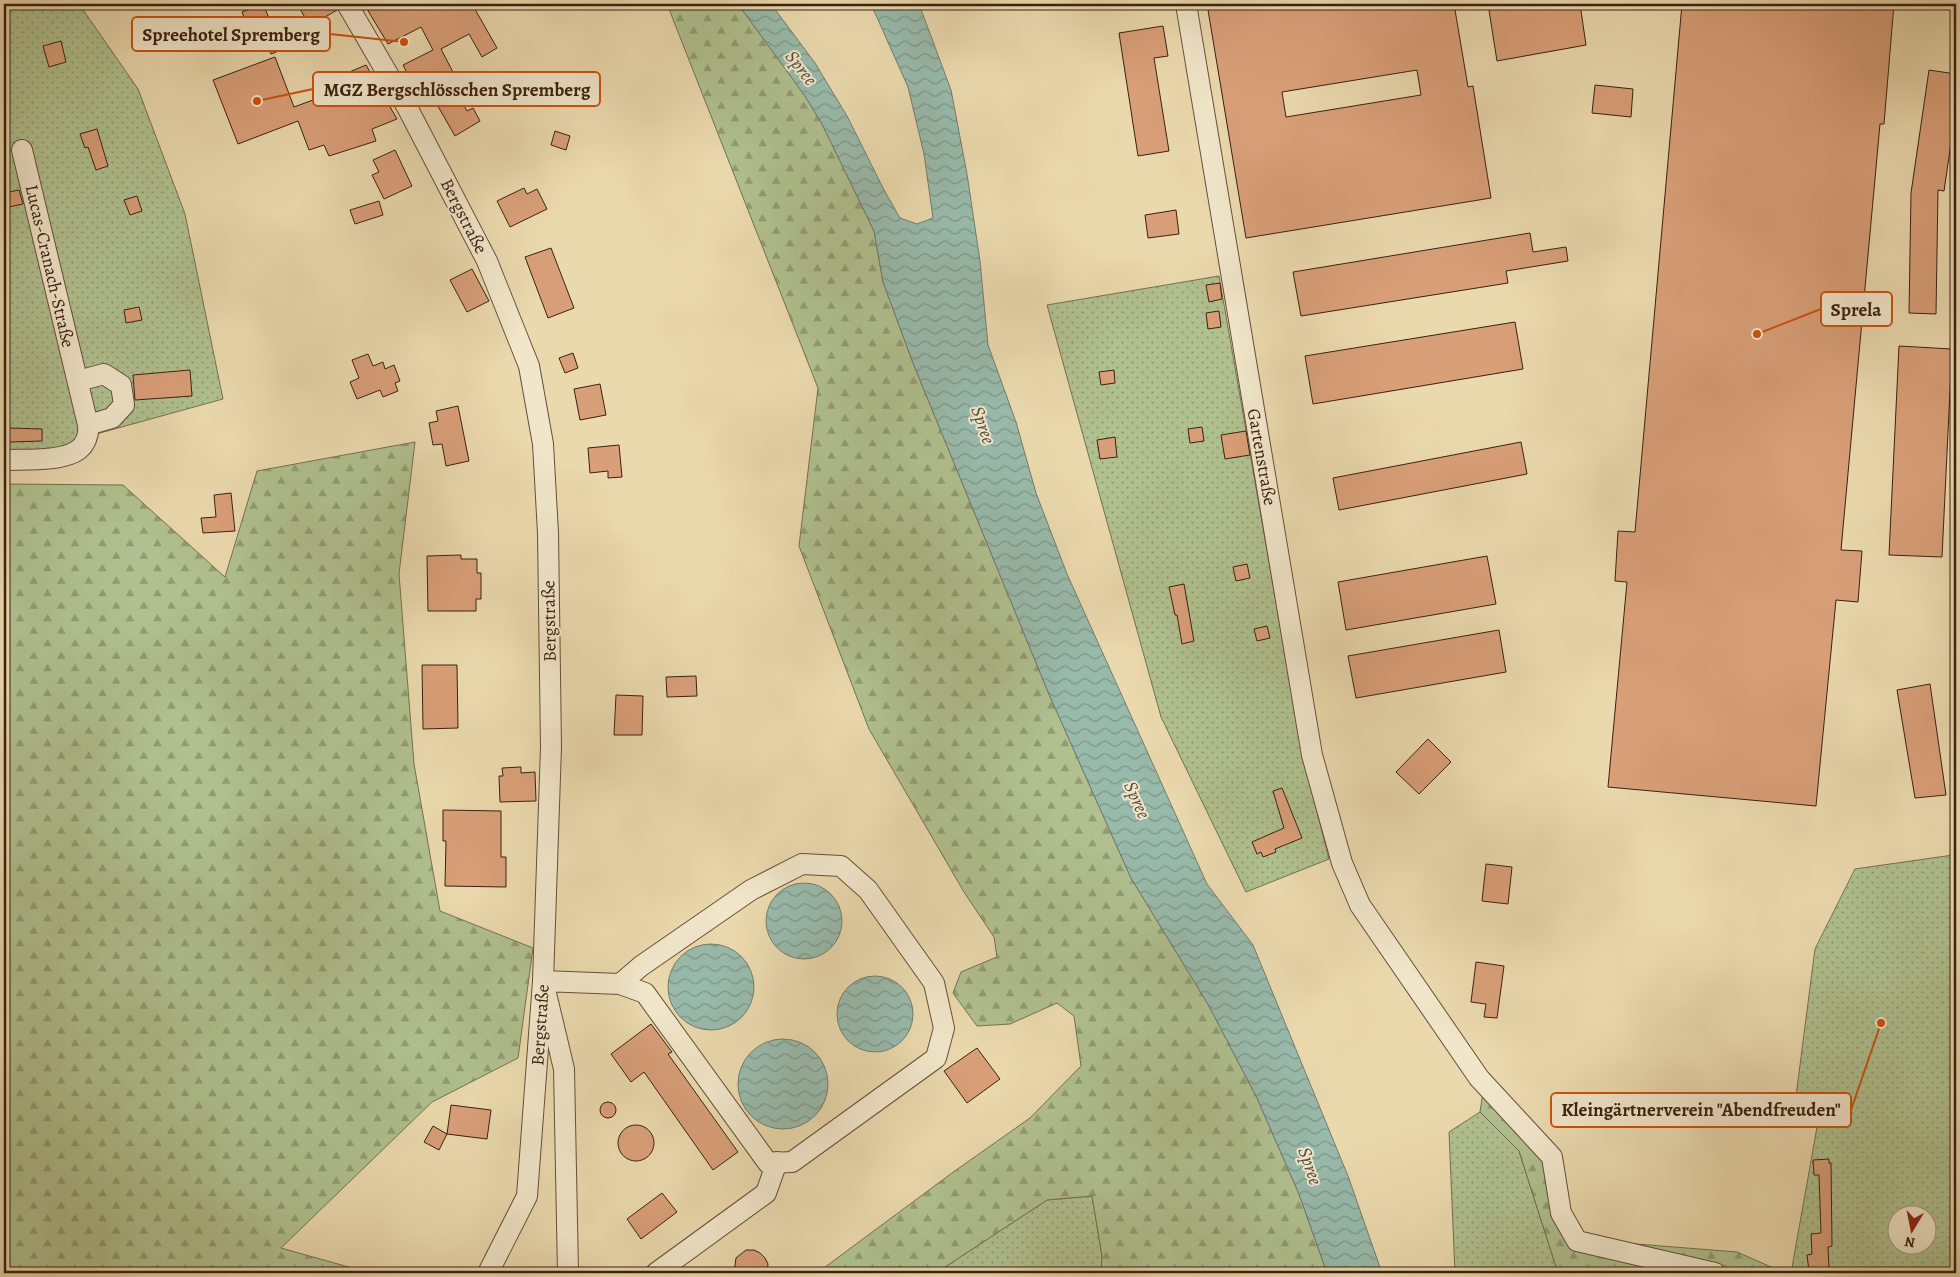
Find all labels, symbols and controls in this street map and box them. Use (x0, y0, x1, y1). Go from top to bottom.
callout: Spreehotel Spremberg (132, 17, 330, 51)
text: Spreehotel Spremberg (142, 22, 320, 48)
water label: Spree (779, 45, 823, 91)
callout: MGZ Bergschlösschen Spremberg (313, 72, 600, 106)
text: MGZ Bergschlösschen Spremberg (324, 77, 591, 103)
street label: Bergstraße (435, 174, 493, 258)
street label: Lucas-Cranach-Straße (20, 182, 80, 350)
callout: Sprela (1821, 292, 1892, 326)
text: Sprela (1831, 297, 1882, 323)
water label: Spree (964, 403, 1002, 448)
street label: Gartenstraße (1242, 407, 1282, 507)
street label: Bergstraße (536, 580, 562, 662)
water label: Spree (1117, 777, 1157, 823)
street label: Bergstraße (525, 983, 555, 1067)
callout: Kleingärtnerverein "Abendfreuden" (1551, 1093, 1851, 1127)
text: Kleingärtnerverein "Abendfreuden" (1561, 1097, 1841, 1123)
water label: Spree (1291, 1144, 1329, 1189)
north arrow (1888, 1204, 1938, 1254)
text: N (1903, 1232, 1917, 1253)

